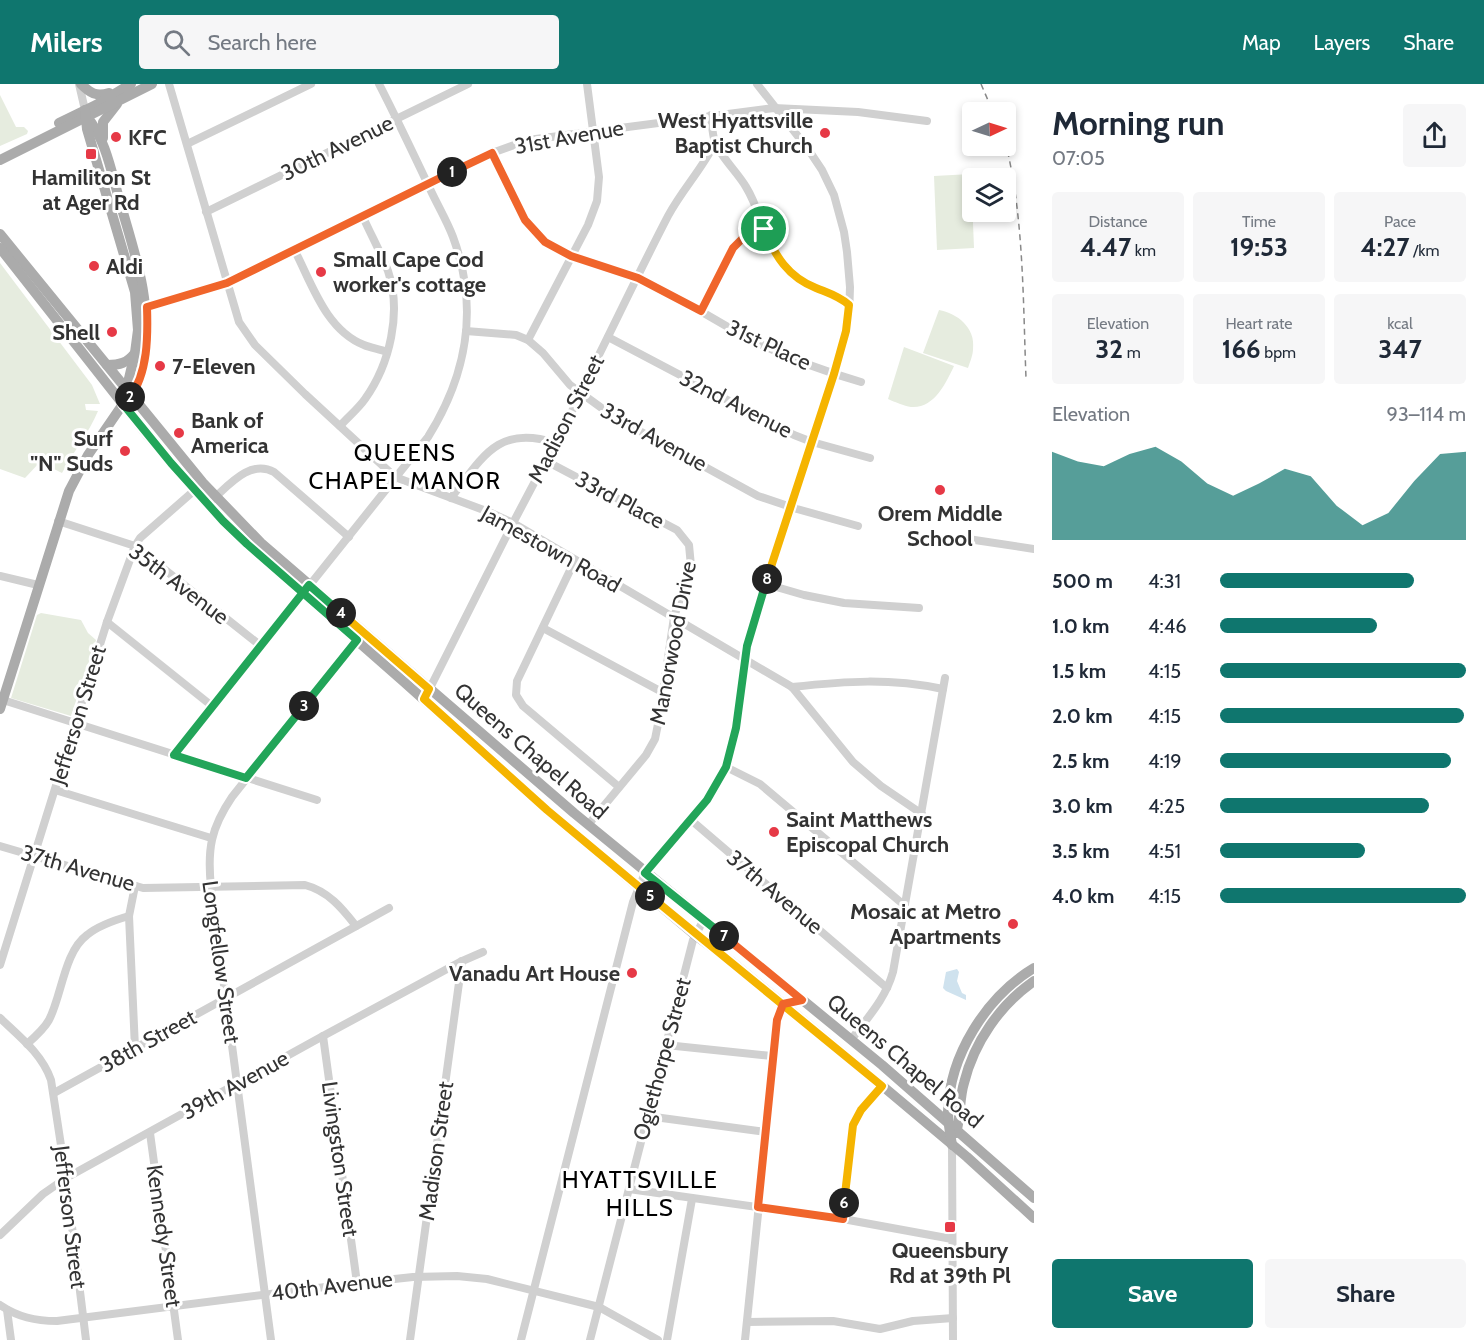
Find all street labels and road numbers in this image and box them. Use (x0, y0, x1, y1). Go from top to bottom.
street label: 30th Avenue (277, 109, 397, 187)
street label: 31st Avenue (512, 114, 626, 160)
street label: 31st Place (723, 314, 815, 376)
street label: Madison Street (522, 350, 610, 488)
street label: 32nd Avenue (675, 364, 797, 444)
street label: 33rd Avenue (596, 397, 712, 477)
street label: 33rd Place (571, 465, 669, 535)
street label: Jamestown Road (475, 499, 626, 599)
street label: 35th Avenue (124, 538, 234, 630)
street label: Manorwood Drive (644, 559, 702, 727)
street label: Jefferson Street (44, 642, 112, 789)
street label: Queens Chapel Road (449, 677, 613, 825)
street label: 37th Avenue (18, 839, 138, 897)
street label: 37th Avenue (722, 844, 828, 940)
street label: Longfellow Street (196, 879, 246, 1046)
street label: Oglethorpe Street (627, 974, 697, 1143)
street label: Queens Chapel Road (822, 988, 988, 1134)
street label: 38th Street (95, 1003, 201, 1079)
street label: 39th Avenue (177, 1044, 293, 1126)
street label: Madison Street (413, 1079, 459, 1222)
street label: Livingston Street (316, 1080, 364, 1239)
street label: Jefferson Street (48, 1143, 92, 1291)
street label: Kennedy Street (141, 1163, 187, 1310)
street label: 40th Avenue (270, 1265, 394, 1307)

